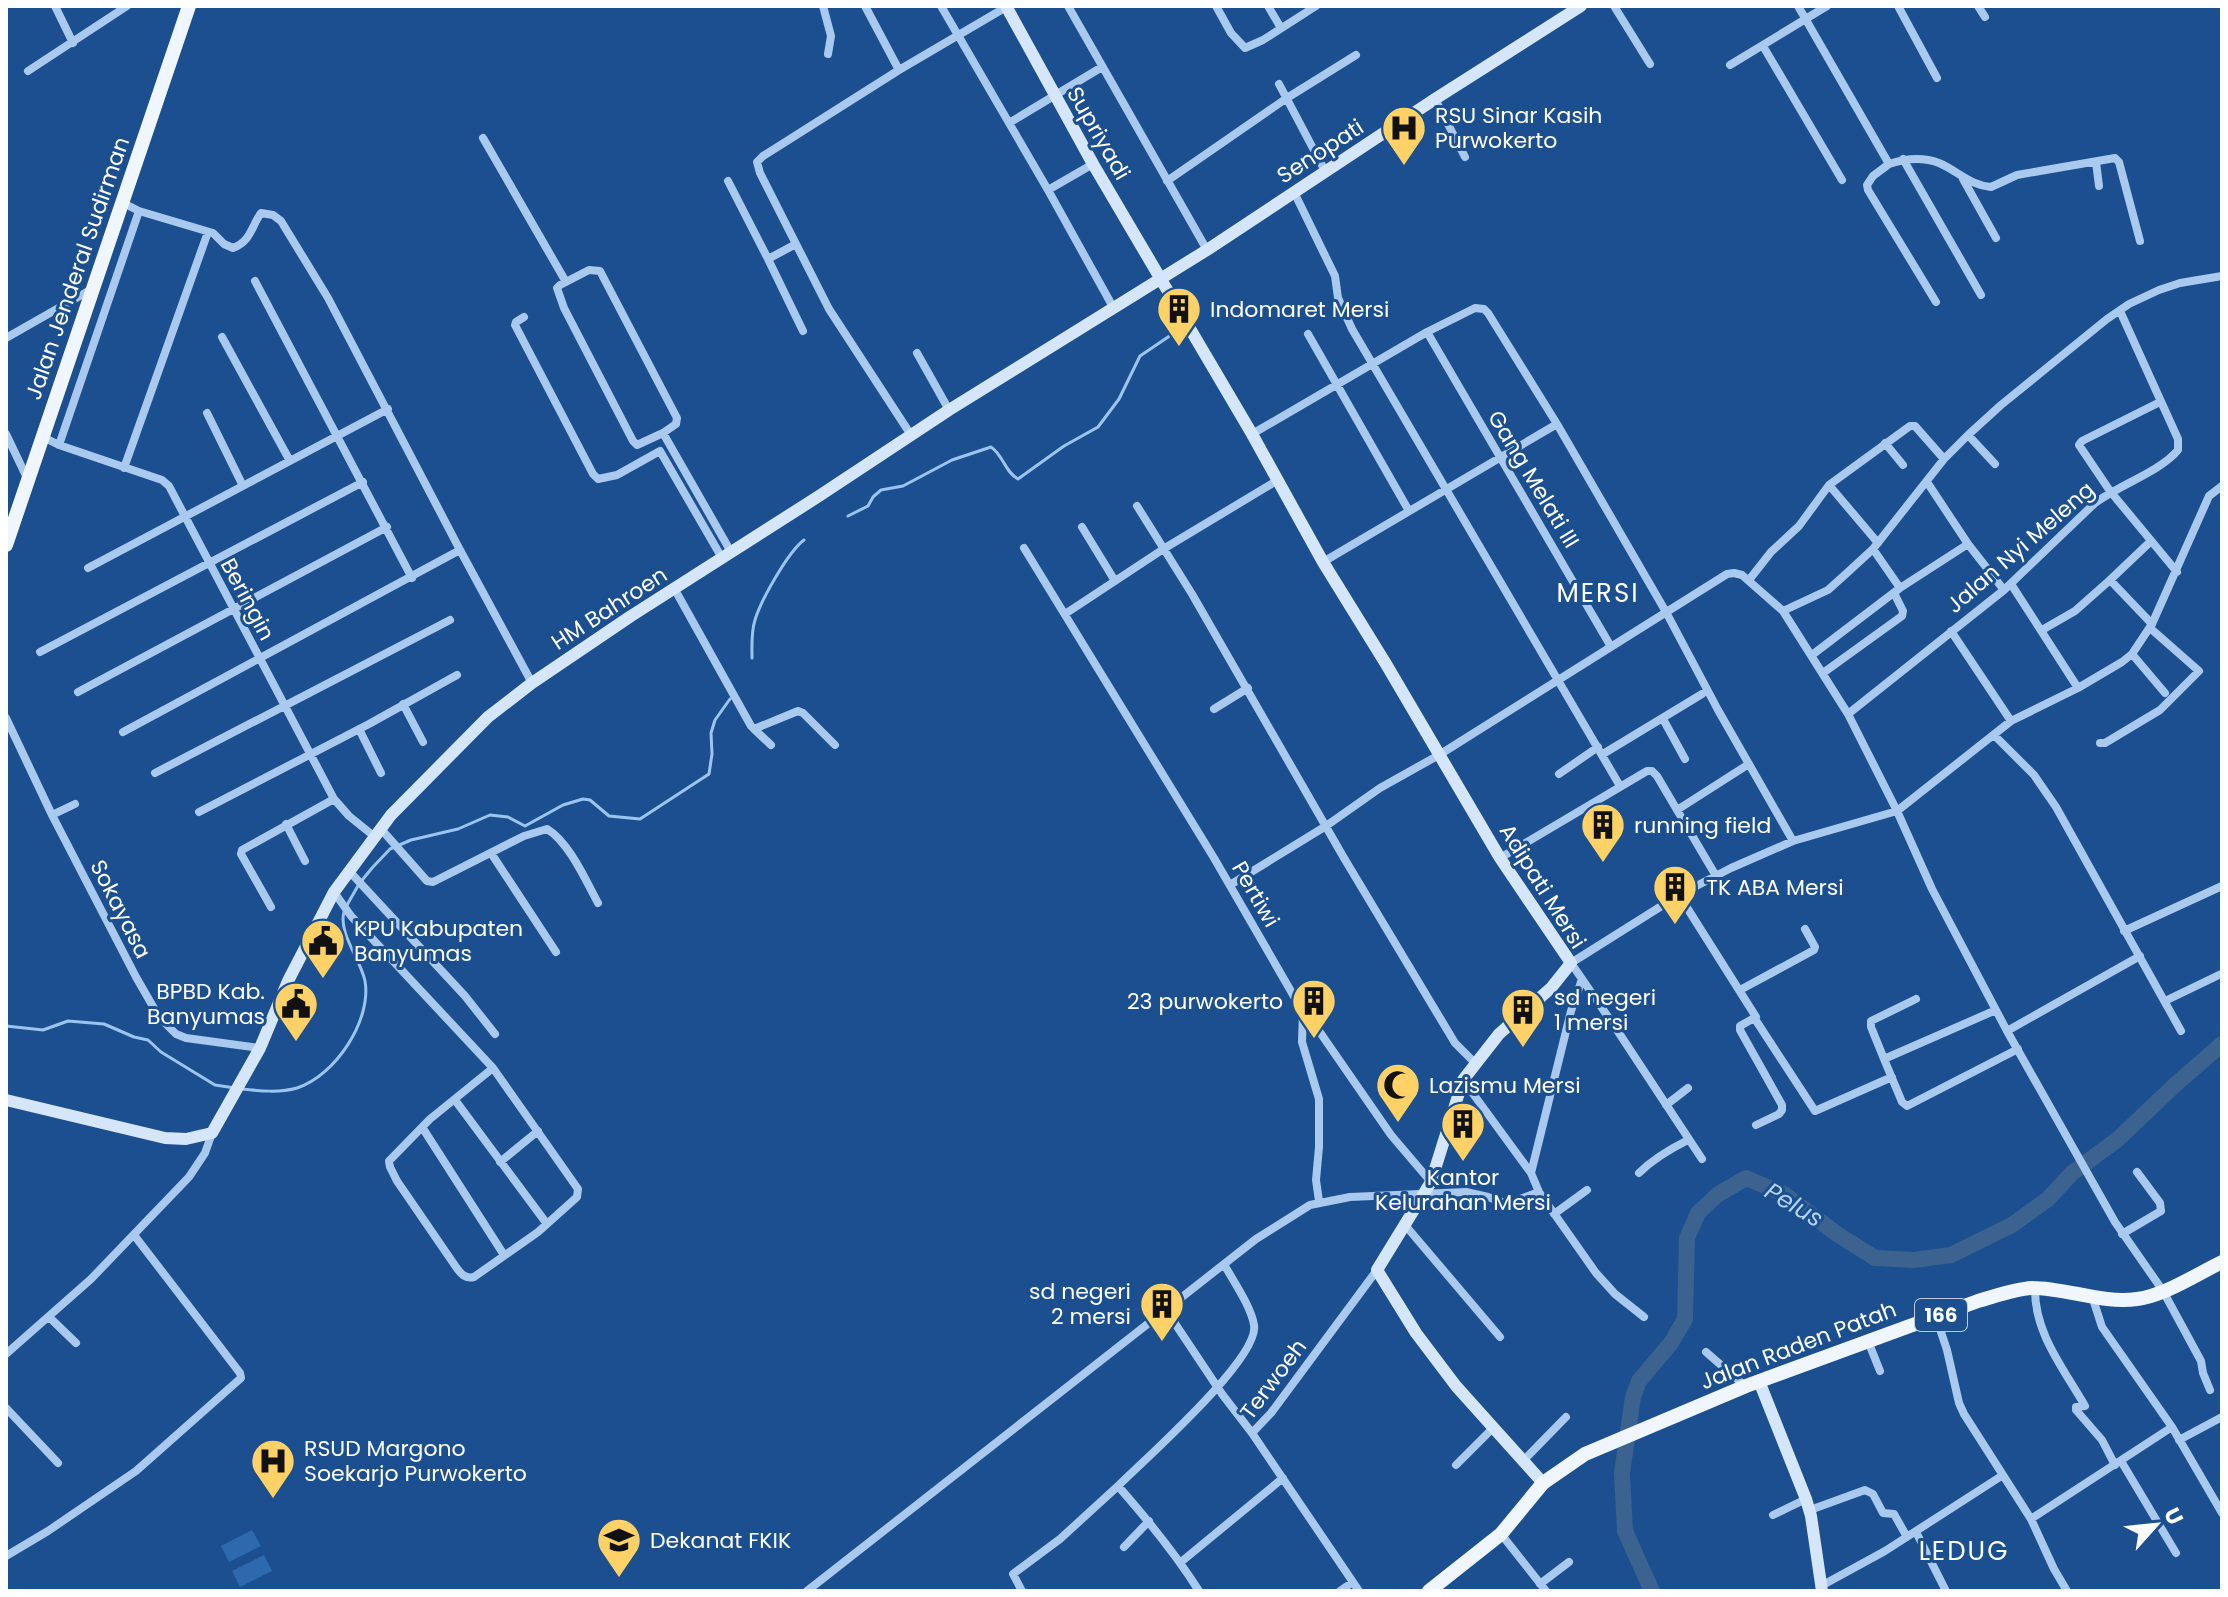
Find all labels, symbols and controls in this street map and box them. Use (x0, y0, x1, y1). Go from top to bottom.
street label: Supriyadi (1059, 81, 1138, 186)
place label: RSU Sinar Kasih Purwokerto (1435, 100, 1602, 156)
hospital icon: RSU Sinar Kasih Purwokerto (1380, 104, 1428, 167)
street label: Senopati (1271, 112, 1370, 191)
street label: Jalan Jenderal Sudirman (18, 133, 137, 404)
building icon: Indomaret Mersi (1155, 285, 1203, 348)
place label: Indomaret Mersi (1210, 294, 1389, 325)
street label: Gang Melati III (1480, 405, 1587, 554)
street label: Jalan Nyi Meleng (1940, 475, 2101, 620)
street label: Beringin (213, 553, 282, 646)
street label: HM Bahroen (545, 559, 673, 658)
district label: MERSI (1556, 575, 1640, 611)
building icon: running field (1579, 801, 1627, 864)
place label: running field (1634, 810, 1771, 841)
street label: Adipati Mersi (1492, 818, 1593, 955)
street label: Sokayasa (82, 855, 159, 964)
street label: Pertiwi (1224, 856, 1287, 933)
building icon: TK ABA Mersi (1651, 863, 1699, 926)
place label: TK ABA Mersi (1706, 872, 1844, 903)
place label: KPU Kabupaten Banyumas (354, 913, 523, 969)
public building icon: KPU Kabupaten Banyumas (299, 917, 347, 980)
place label: BPBD Kab. Banyumas (147, 976, 265, 1032)
building icon: 23 purwokerto (1290, 977, 1338, 1040)
public building icon: BPBD Kab. Banyumas (272, 980, 320, 1043)
place label: sd negeri 1 mersi (1554, 982, 1656, 1038)
place label: 23 purwokerto (1127, 986, 1283, 1017)
building icon: sd negeri 1 mersi (1499, 986, 1547, 1049)
mosque icon: Lazismu Mersi (1374, 1061, 1422, 1124)
place label: Lazismu Mersi (1429, 1070, 1581, 1101)
building icon: Kantor Kelurahan Mersi (1439, 1100, 1487, 1163)
place label: Kantor Kelurahan Mersi (1375, 1162, 1551, 1218)
water label: Pelus (1759, 1174, 1830, 1235)
place label: sd negeri 2 mersi (1029, 1276, 1131, 1332)
building icon: sd negeri 2 mersi (1138, 1280, 1186, 1343)
street label: Jalan Raden Patah (1696, 1294, 1901, 1397)
road number: 166 (1915, 1299, 1967, 1331)
street label: Terwoeh (1233, 1333, 1314, 1426)
place label: RSUD Margono Soekarjo Purwokerto (304, 1433, 527, 1489)
hospital icon: RSUD Margono Soekarjo Purwokerto (249, 1437, 297, 1500)
north arrow (2116, 1485, 2196, 1565)
text: U (2156, 1502, 2191, 1530)
school or university icon: Dekanat FKIK (595, 1516, 643, 1579)
place label: Dekanat FKIK (650, 1525, 791, 1556)
district label: LEDUG (1919, 1533, 2009, 1569)

